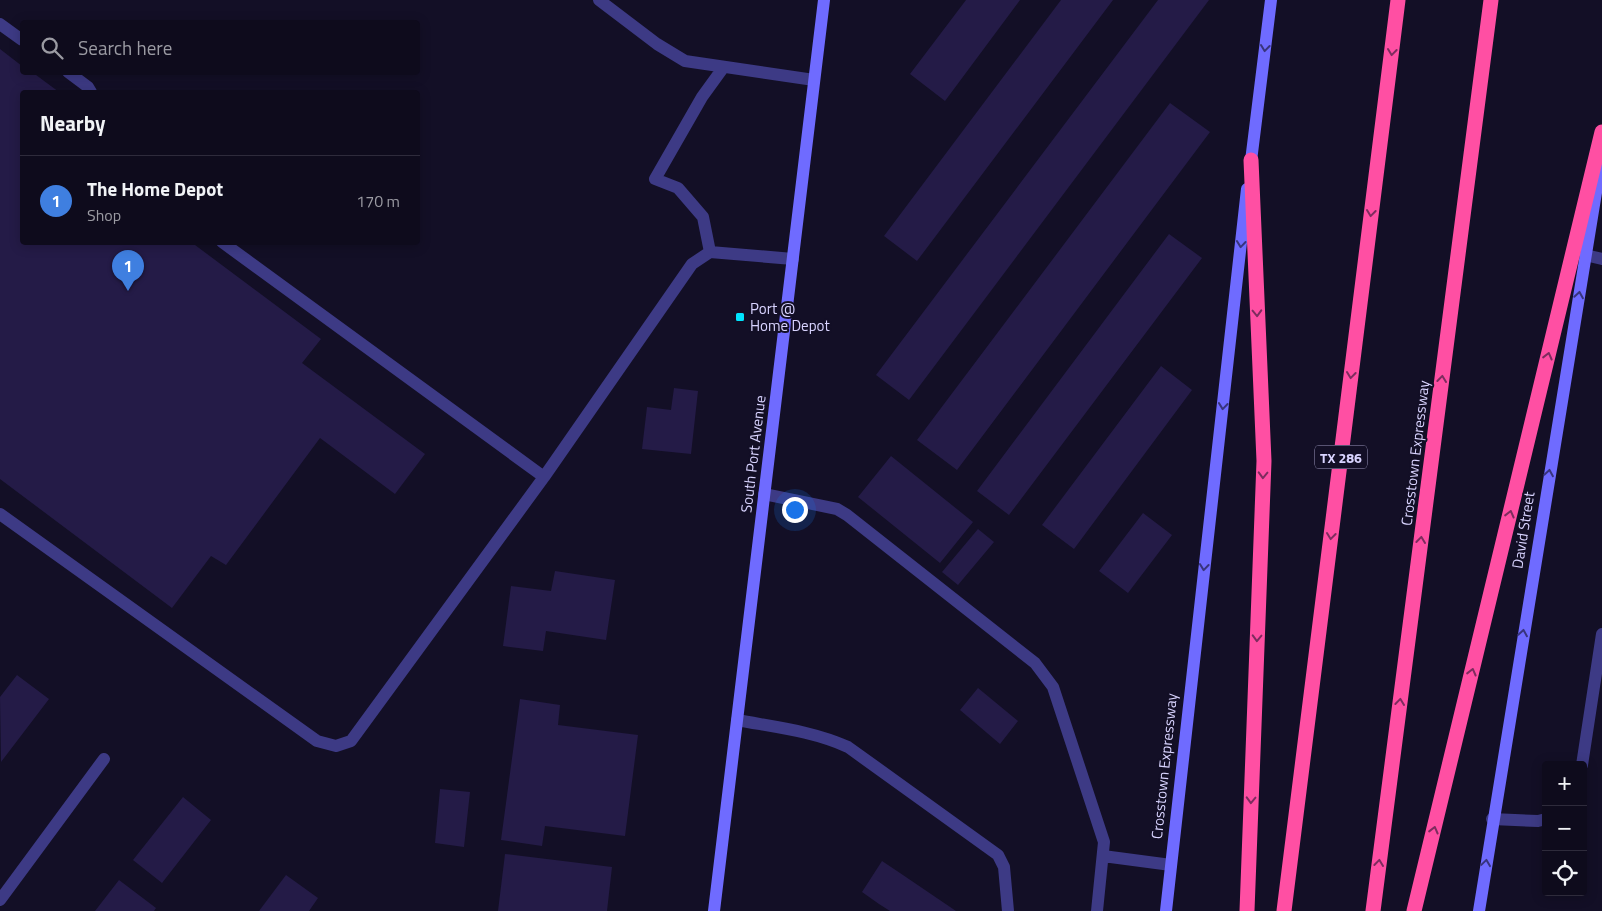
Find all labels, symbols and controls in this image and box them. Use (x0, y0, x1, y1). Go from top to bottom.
search box (20, 20, 420, 75)
text: Search here (78, 33, 172, 62)
icon: search (38, 34, 66, 62)
one-way arrow (1260, 45, 1271, 53)
one-way arrow (1387, 48, 1397, 56)
text: Nearby (40, 107, 105, 139)
text: The Home Depot (87, 174, 223, 203)
text: 1 (52, 189, 60, 213)
text: 170 m (356, 189, 400, 213)
text: Shop (87, 203, 121, 227)
one-way arrow (1366, 210, 1377, 218)
one-way arrow (1236, 241, 1247, 249)
pin: 1 (112, 250, 144, 291)
one-way arrow (1573, 291, 1583, 300)
place label: Port @ Home Depot (750, 297, 830, 337)
one-way arrow (1252, 309, 1263, 317)
marker: Port @ Home Depot (734, 311, 746, 323)
one-way arrow (1542, 351, 1553, 360)
one-way arrow (1346, 371, 1357, 379)
one-way arrow (1436, 375, 1447, 383)
street label: Crosstown Expressway (1395, 379, 1435, 527)
street label: South Port Avenue (734, 394, 772, 514)
one-way arrow (1218, 402, 1229, 410)
road number: TX 286 (1315, 446, 1367, 468)
one-way arrow (1544, 469, 1554, 477)
one-way arrow (1258, 472, 1268, 480)
street label: David Street (1506, 489, 1541, 570)
your location (782, 497, 808, 523)
one-way arrow (1504, 509, 1515, 518)
one-way arrow (1326, 532, 1337, 540)
one-way arrow (1415, 536, 1426, 544)
one-way arrow (1199, 564, 1210, 572)
one-way arrow (1517, 629, 1527, 638)
one-way arrow (1252, 634, 1262, 642)
one-way arrow (1466, 667, 1477, 676)
street label: Crosstown Expressway (1145, 692, 1183, 840)
one-way arrow (1394, 697, 1405, 705)
map controls (1542, 761, 1587, 896)
button: + (1542, 761, 1587, 806)
one-way arrow (1246, 797, 1257, 805)
button: − (1542, 806, 1587, 851)
one-way arrow (1428, 825, 1439, 834)
button: locate (1542, 851, 1587, 896)
one-way arrow (1373, 858, 1384, 866)
one-way arrow (1480, 858, 1490, 867)

